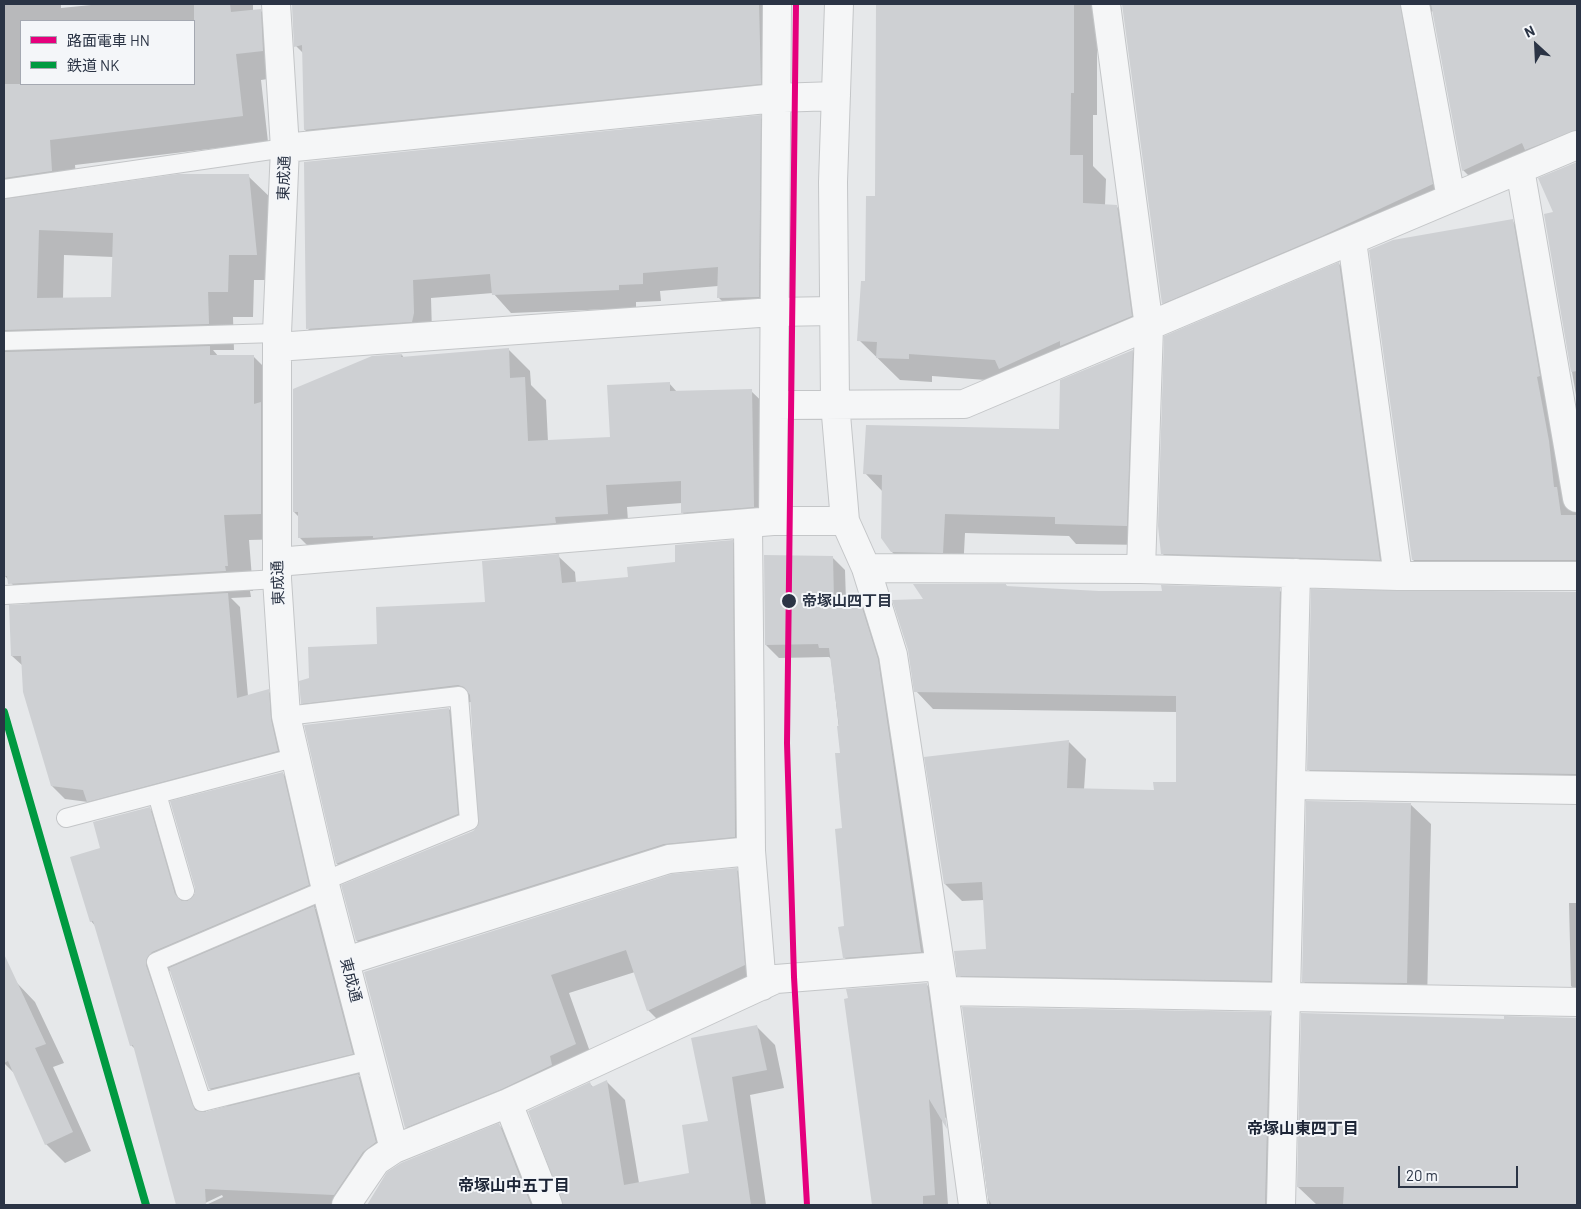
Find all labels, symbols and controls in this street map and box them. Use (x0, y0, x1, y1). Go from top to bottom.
legend (20, 20, 195, 85)
north arrow (1511, 20, 1561, 70)
text: N (1522, 21, 1537, 41)
text: 路面電車 HN (67, 31, 150, 49)
text: 鉄道 NK (67, 56, 119, 74)
street label: 東成通 (274, 155, 294, 201)
street label: 東成通 (268, 560, 288, 606)
marker: 帝塚山四丁目 (780, 592, 798, 610)
place label: 帝塚山四丁目 (802, 592, 892, 610)
street label: 東成通 (336, 956, 366, 1004)
district label: 帝塚山東四丁目 (1247, 1119, 1359, 1139)
scale bar (1401, 1156, 1521, 1188)
text: 20 m (1406, 1166, 1438, 1184)
district label: 帝塚山中五丁目 (458, 1176, 570, 1196)

